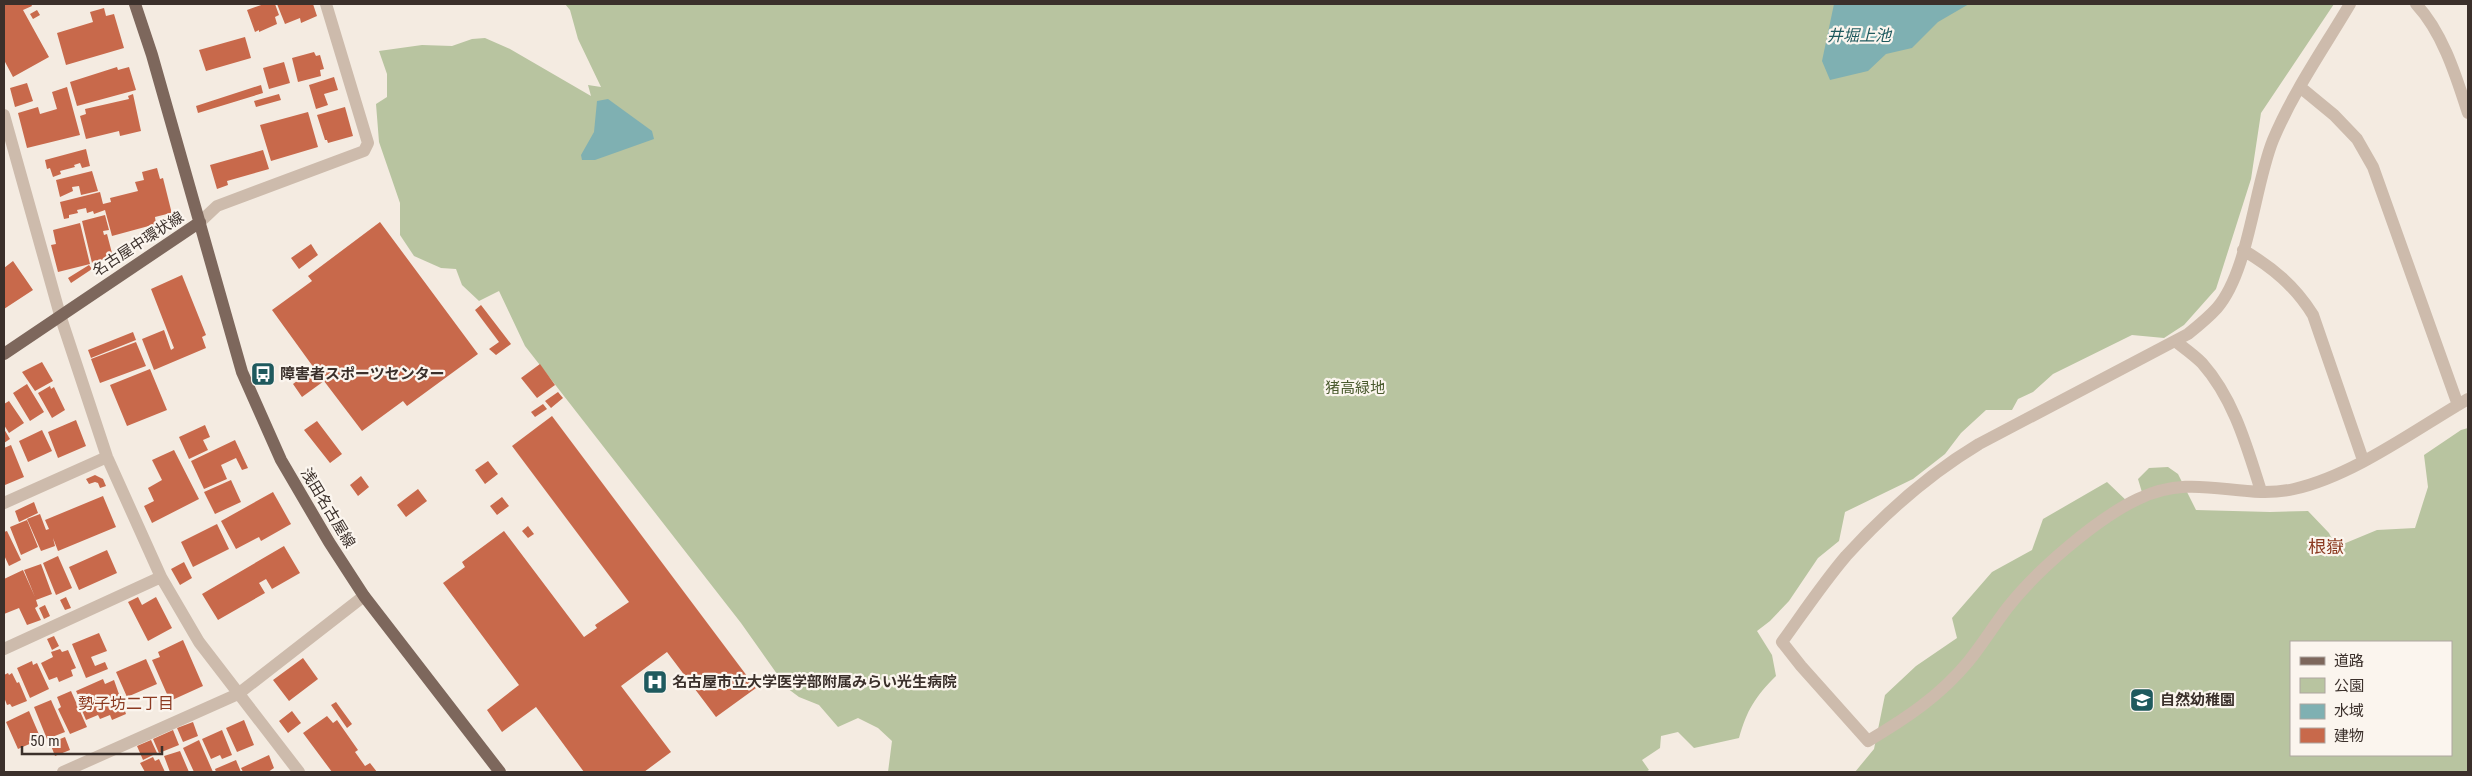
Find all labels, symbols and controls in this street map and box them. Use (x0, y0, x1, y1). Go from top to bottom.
water label: 井堀上池 (1827, 26, 1893, 45)
street label: 名古屋中環状線 (89, 208, 187, 280)
bus stop icon: 障害者スポーツセンター (250, 361, 276, 387)
place label: 障害者スポーツセンター (280, 365, 445, 383)
park label: 猪高緑地 (1325, 379, 1385, 397)
street label: 浅田名古屋線 (297, 465, 359, 551)
district label: 根嶽 (2308, 536, 2344, 557)
legend (2290, 641, 2452, 756)
text: 道路 (2334, 652, 2364, 670)
hospital icon: 名古屋市立大学医学部附属みらい光生病院 (642, 669, 668, 695)
place label: 名古屋市立大学医学部附属みらい光生病院 (672, 673, 957, 691)
text: 公園 (2334, 677, 2364, 695)
school or university icon: 自然幼稚園 (2129, 687, 2155, 713)
place label: 自然幼稚園 (2160, 691, 2235, 709)
district label: 勢子坊二丁目 (78, 694, 174, 713)
text: 水域 (2334, 702, 2364, 720)
scale bar (22, 724, 162, 756)
text: 建物 (2334, 727, 2364, 745)
text: 50 m (30, 732, 60, 750)

